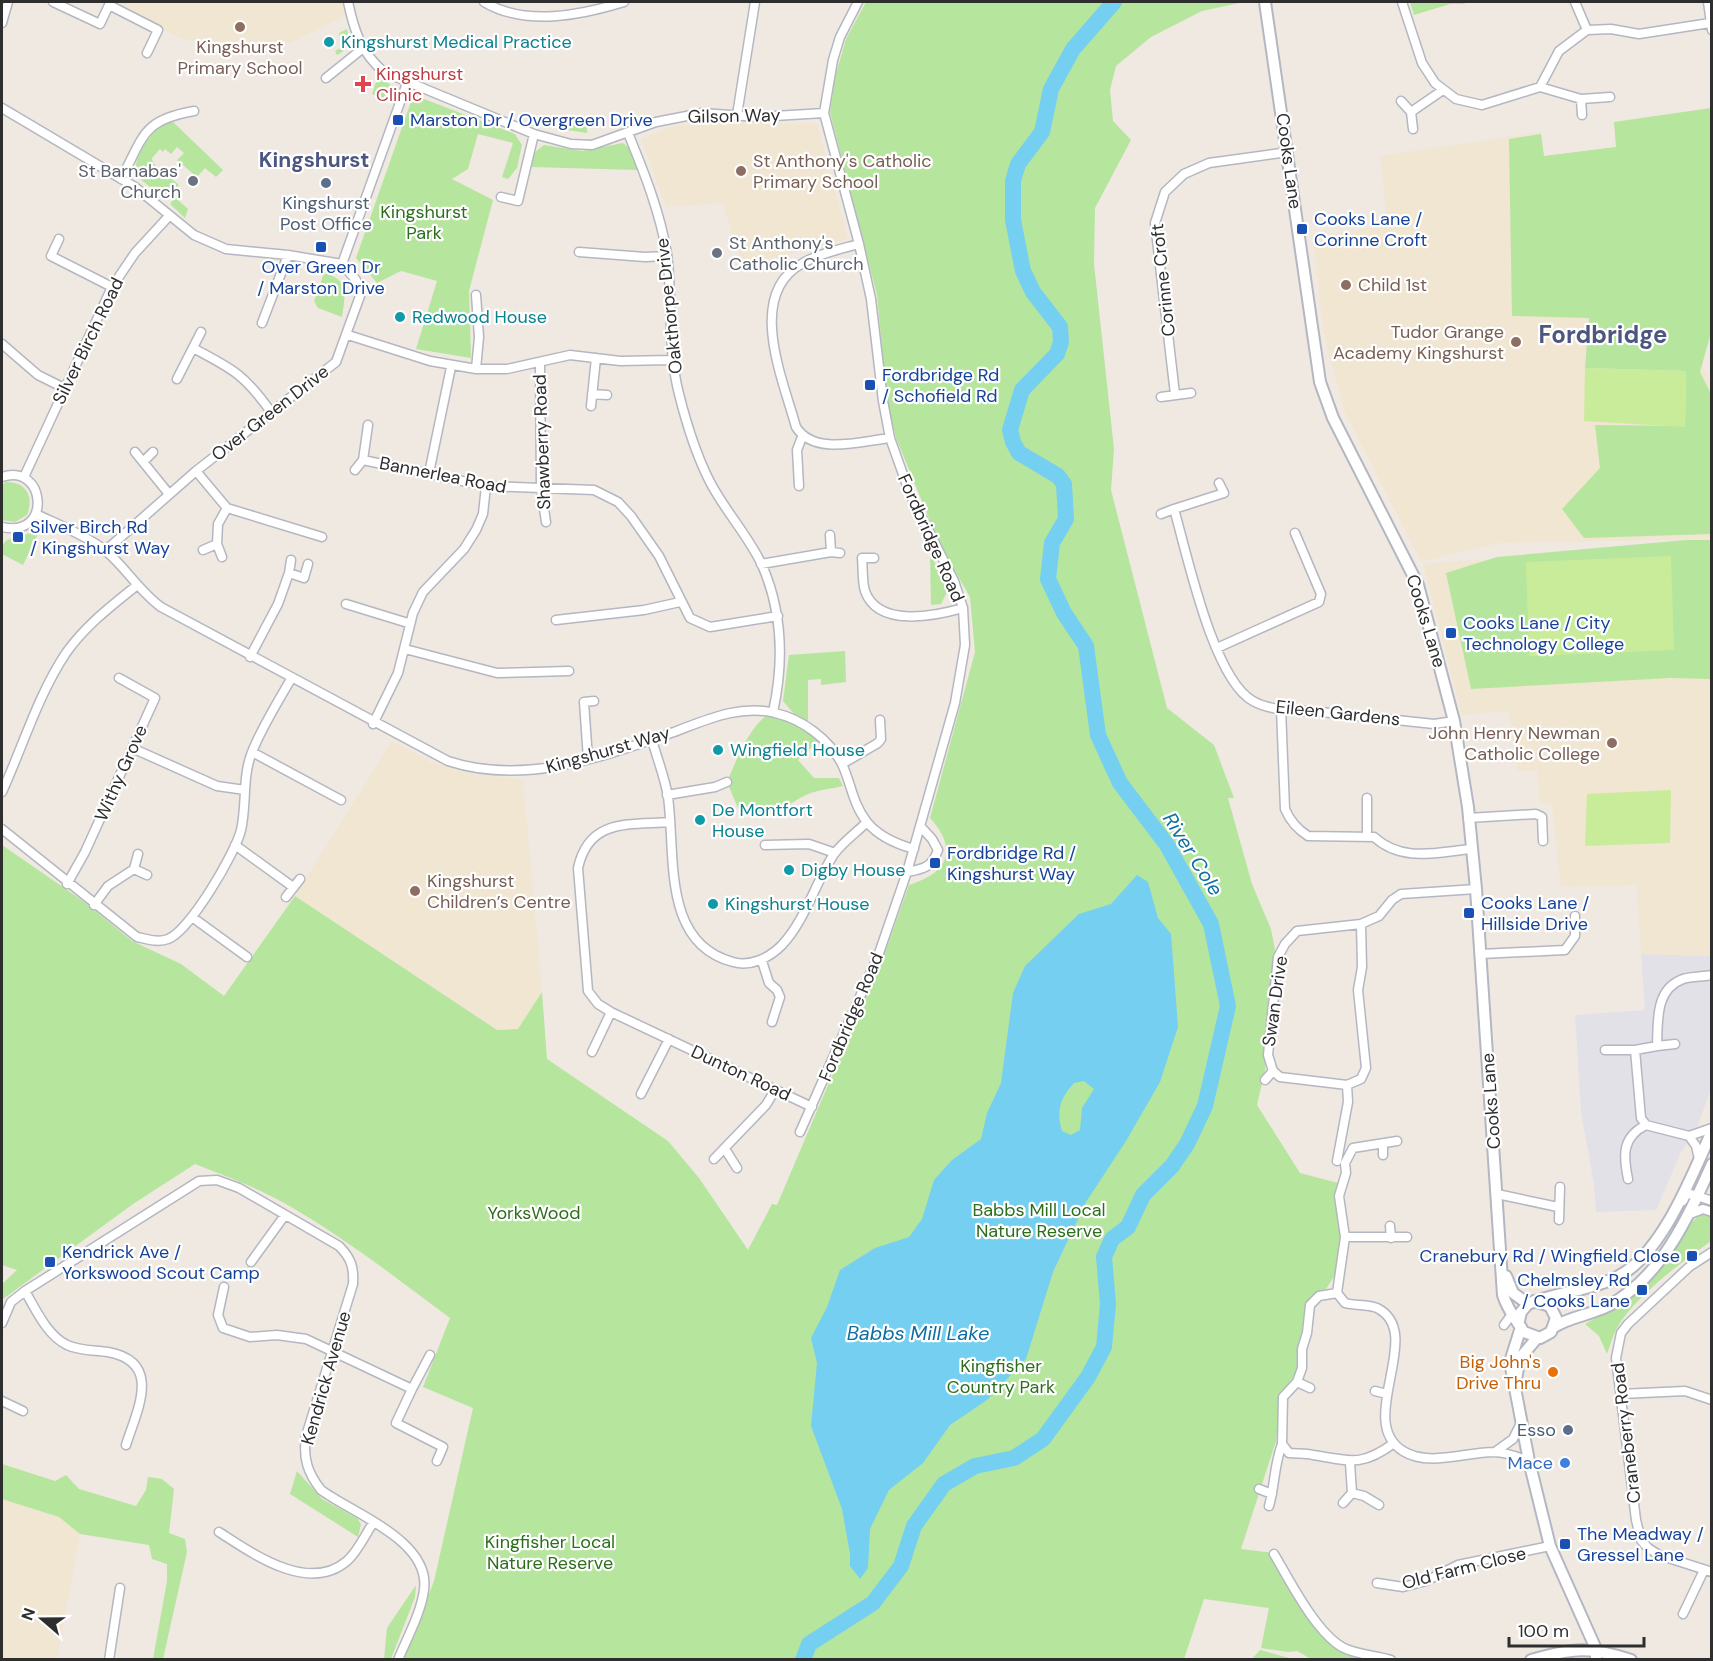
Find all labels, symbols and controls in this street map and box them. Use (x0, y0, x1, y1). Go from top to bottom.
marker: Kingshurst Primary School (233, 20, 247, 34)
place label: Kingshurst Medical Practice (341, 30, 572, 54)
place label: Kingshurst Primary School (177, 35, 303, 80)
marker: Kingshurst Medical Practice (322, 35, 336, 49)
place label: Kingshurst Clinic (376, 62, 463, 107)
marker: Kingshurst Clinic (354, 75, 372, 93)
street label: Gilson Way (687, 103, 781, 129)
place label: Marston Dr / Overgreen Drive (410, 108, 653, 132)
street label: Cooks Lane (1270, 112, 1308, 210)
marker: Marston Dr / Overgreen Drive (391, 113, 405, 127)
district label: Kingshurst (259, 146, 369, 174)
place label: St Anthony's Catholic Primary School (753, 149, 932, 194)
place label: St Barnabas' Church (78, 159, 181, 204)
marker: St Anthony's Catholic Primary School (734, 164, 748, 178)
marker: St Barnabas' Church (186, 174, 200, 188)
marker: Kingshurst Post Office (319, 176, 333, 190)
place label: Kingshurst Post Office (280, 191, 372, 236)
park label: Kingshurst Park (380, 200, 468, 245)
place label: Cooks Lane / Corinne Croft (1314, 207, 1427, 252)
street label: Corinne Croft (1145, 222, 1181, 338)
marker: Cooks Lane / Corinne Croft (1295, 222, 1309, 236)
place label: St Anthony's Catholic Church (729, 231, 863, 276)
street label: Oakthorpe Drive (650, 237, 688, 375)
marker: Over Green Dr / Marston Drive (314, 240, 328, 254)
marker: St Anthony's Catholic Church (710, 246, 724, 260)
place label: Over Green Dr / Marston Drive (257, 255, 385, 300)
place label: Child 1st (1358, 273, 1427, 297)
street label: Silver Birch Road (47, 274, 129, 408)
marker: Child 1st (1339, 278, 1353, 292)
place label: Redwood House (412, 305, 547, 329)
marker: Redwood House (393, 310, 407, 324)
district label: Fordbridge (1539, 319, 1667, 350)
place label: Tudor Grange Academy Kingshurst (1333, 320, 1504, 365)
marker: Tudor Grange Academy Kingshurst (1509, 335, 1523, 349)
street label: Over Green Drive (206, 360, 334, 466)
place label: Fordbridge Rd / Schofield Rd (882, 363, 999, 408)
street label: Shawberry Road (528, 374, 556, 510)
marker: Fordbridge Rd / Schofield Rd (863, 378, 877, 392)
street label: Bannerlea Road (377, 451, 509, 499)
street label: Fordbridge Road (892, 470, 970, 606)
place label: Silver Birch Rd / Kingshurst Way (30, 515, 170, 560)
marker: Silver Birch Rd / Kingshurst Way (11, 530, 25, 544)
street label: Cooks Lane (1400, 571, 1452, 671)
place label: Cooks Lane / City Technology College (1463, 611, 1624, 656)
marker: Cooks Lane / City Technology College (1444, 626, 1458, 640)
street label: Eileen Gardens (1275, 695, 1401, 731)
street label: Withy Grove (89, 721, 153, 825)
street label: Kingshurst Way (543, 721, 673, 779)
place label: John Henry Newman Catholic College (1428, 721, 1600, 766)
marker: John Henry Newman Catholic College (1605, 736, 1619, 750)
place label: Wingfield House (730, 738, 865, 762)
marker: Wingfield House (711, 743, 725, 757)
place label: De Montfort House (712, 798, 813, 843)
water label: River Cole (1157, 807, 1229, 901)
marker: De Montfort House (693, 813, 707, 827)
place label: Fordbridge Rd / Kingshurst Way (947, 841, 1076, 886)
marker: Fordbridge Rd / Kingshurst Way (928, 856, 942, 870)
place label: Digby House (801, 858, 906, 882)
marker: Digby House (782, 863, 796, 877)
place label: Kingshurst Children’s Centre (427, 869, 571, 914)
marker: Kingshurst Children’s Centre (408, 884, 422, 898)
place label: Cooks Lane / Hillside Drive (1481, 891, 1589, 936)
place label: Kingshurst House (725, 892, 870, 916)
marker: Kingshurst House (706, 897, 720, 911)
marker: Cooks Lane / Hillside Drive (1462, 906, 1476, 920)
street label: Fordbridge Road (813, 949, 889, 1085)
street label: Swan Drive (1257, 954, 1293, 1048)
street label: Dunton Road (687, 1039, 795, 1107)
street label: Cooks Lane (1476, 1052, 1506, 1150)
park label: Babbs Mill Local Nature Reserve (972, 1198, 1106, 1243)
park label: YorksWood (488, 1201, 580, 1225)
place label: Kendrick Ave / Yorkswood Scout Camp (62, 1240, 260, 1285)
place label: Cranebury Rd / Wingfield Close (1420, 1244, 1680, 1268)
marker: Cranebury Rd / Wingfield Close (1685, 1249, 1699, 1263)
marker: Kendrick Ave / Yorkswood Scout Camp (43, 1255, 57, 1269)
place label: Chelmsley Rd / Cooks Lane (1517, 1268, 1630, 1313)
marker: Chelmsley Rd / Cooks Lane (1635, 1283, 1649, 1297)
street label: Kendrick Avenue (295, 1308, 357, 1448)
water label: Babbs Mill Lake (847, 1320, 989, 1346)
place label: Big John's Drive Thru (1456, 1350, 1541, 1395)
park label: Kingfisher Country Park (947, 1354, 1055, 1399)
street label: Craneberry Road (1605, 1361, 1647, 1505)
marker: Big John's Drive Thru (1546, 1365, 1560, 1379)
place label: Esso (1517, 1418, 1556, 1442)
marker: Esso (1561, 1423, 1575, 1437)
place label: Mace (1508, 1451, 1553, 1475)
marker: Mace (1558, 1456, 1572, 1470)
place label: The Meadway / Gressel Lane (1577, 1522, 1704, 1567)
park label: Kingfisher Local Nature Reserve (485, 1530, 615, 1575)
marker: The Meadway / Gressel Lane (1558, 1537, 1572, 1551)
street label: Old Farm Close (1399, 1541, 1529, 1595)
north arrow (12, 1589, 72, 1649)
text: N (17, 1605, 40, 1623)
scale bar (1509, 1610, 1644, 1648)
text: 100 m (1518, 1619, 1569, 1643)

